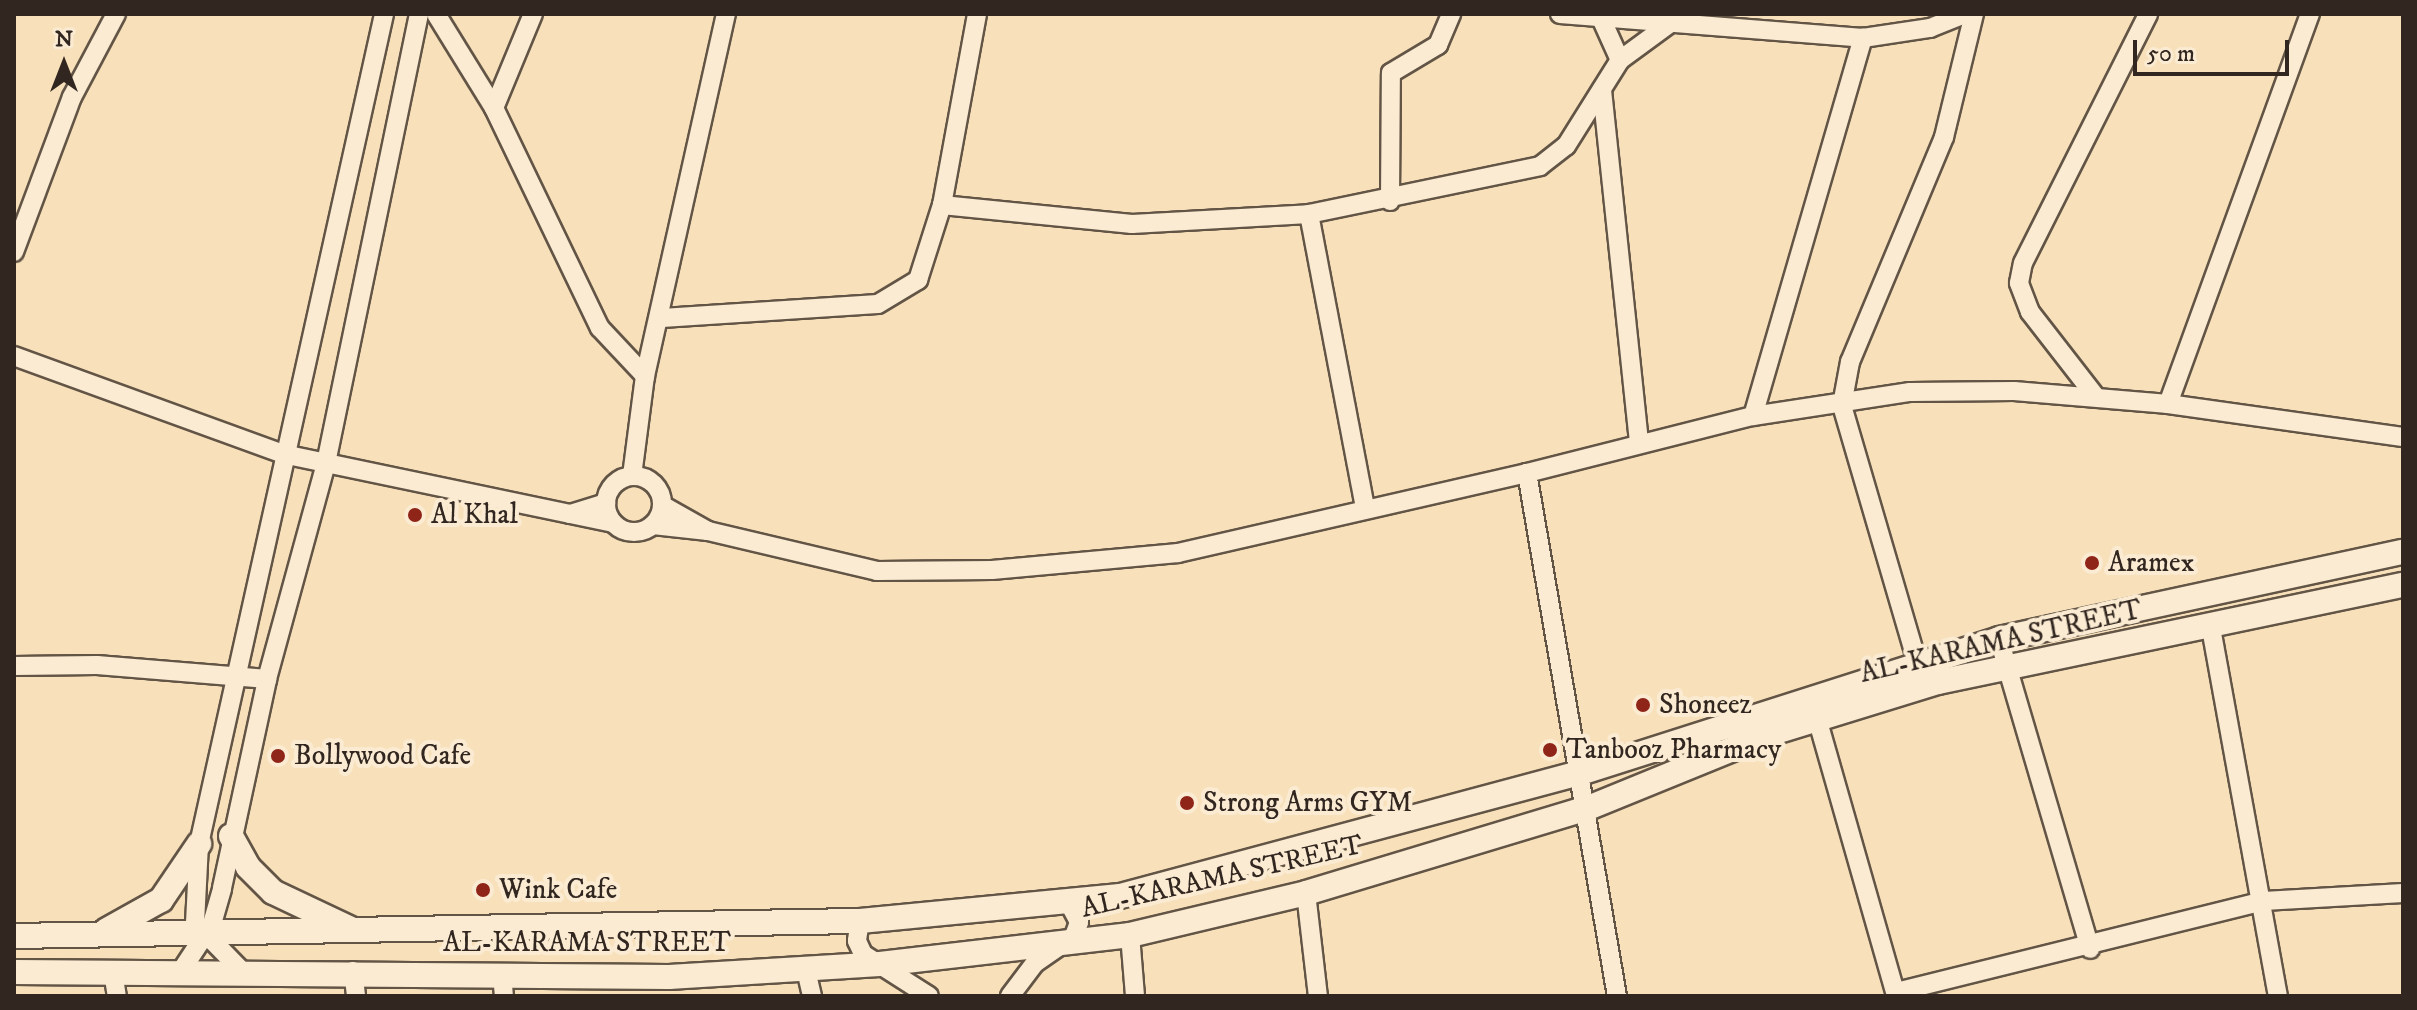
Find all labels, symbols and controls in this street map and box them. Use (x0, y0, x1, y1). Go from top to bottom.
north arrow (24, 24, 104, 104)
scale bar (2137, 24, 2293, 74)
text: N (55, 26, 73, 53)
text: 50 m (2147, 39, 2195, 69)
place label: Al Khal (431, 498, 518, 532)
marker: Al Khal (406, 506, 424, 524)
place label: Aramex (2108, 546, 2194, 580)
marker: Aramex (2083, 554, 2101, 572)
street label: AL-KARAMA STREET (1857, 593, 2145, 691)
place label: Shoneez (1659, 688, 1752, 722)
marker: Shoneez (1634, 696, 1652, 714)
place label: Tanbooz Pharmacy (1566, 733, 1781, 767)
place label: Bollywood Cafe (294, 739, 471, 773)
marker: Tanbooz Pharmacy (1541, 741, 1559, 759)
marker: Bollywood Cafe (269, 747, 287, 765)
place label: Strong Arms GYM (1203, 786, 1412, 820)
marker: Strong Arms GYM (1178, 794, 1196, 812)
street label: AL-KARAMA STREET (1078, 828, 1366, 926)
place label: Wink Cafe (499, 873, 617, 907)
marker: Wink Cafe (474, 881, 492, 899)
street label: AL-KARAMA STREET (443, 926, 731, 960)

